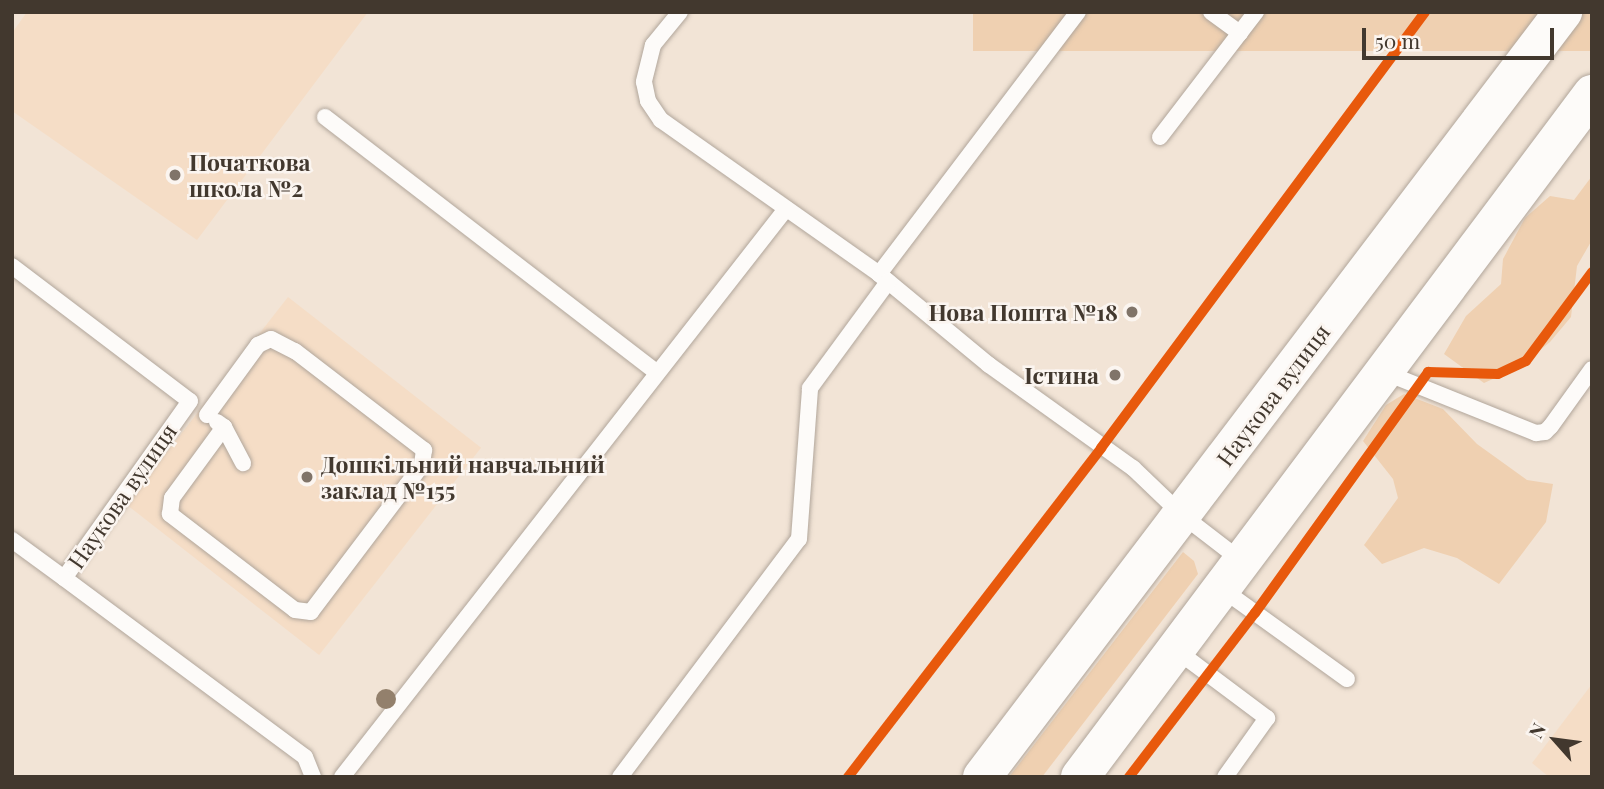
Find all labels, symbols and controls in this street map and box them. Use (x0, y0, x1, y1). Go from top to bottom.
scale bar (1366, 14, 1558, 58)
text: 50 m (1375, 26, 1420, 54)
place label: Початкова школа №2 (189, 148, 311, 202)
marker: Початкова школа №2 (167, 167, 183, 183)
place label: Нова Пошта №18 (928, 298, 1118, 326)
marker: Нова Пошта №18 (1124, 304, 1140, 320)
street label: Наукова вулиця (1211, 319, 1335, 471)
place label: Істина (1024, 361, 1099, 389)
marker: Істина (1105, 365, 1125, 385)
street label: Наукова вулиця (62, 418, 182, 574)
place label: Дошкільний навчальний заклад №155 (321, 450, 605, 504)
marker: Дошкільний навчальний заклад №155 (299, 469, 315, 485)
north arrow (1520, 705, 1590, 775)
text: N (1522, 718, 1551, 742)

